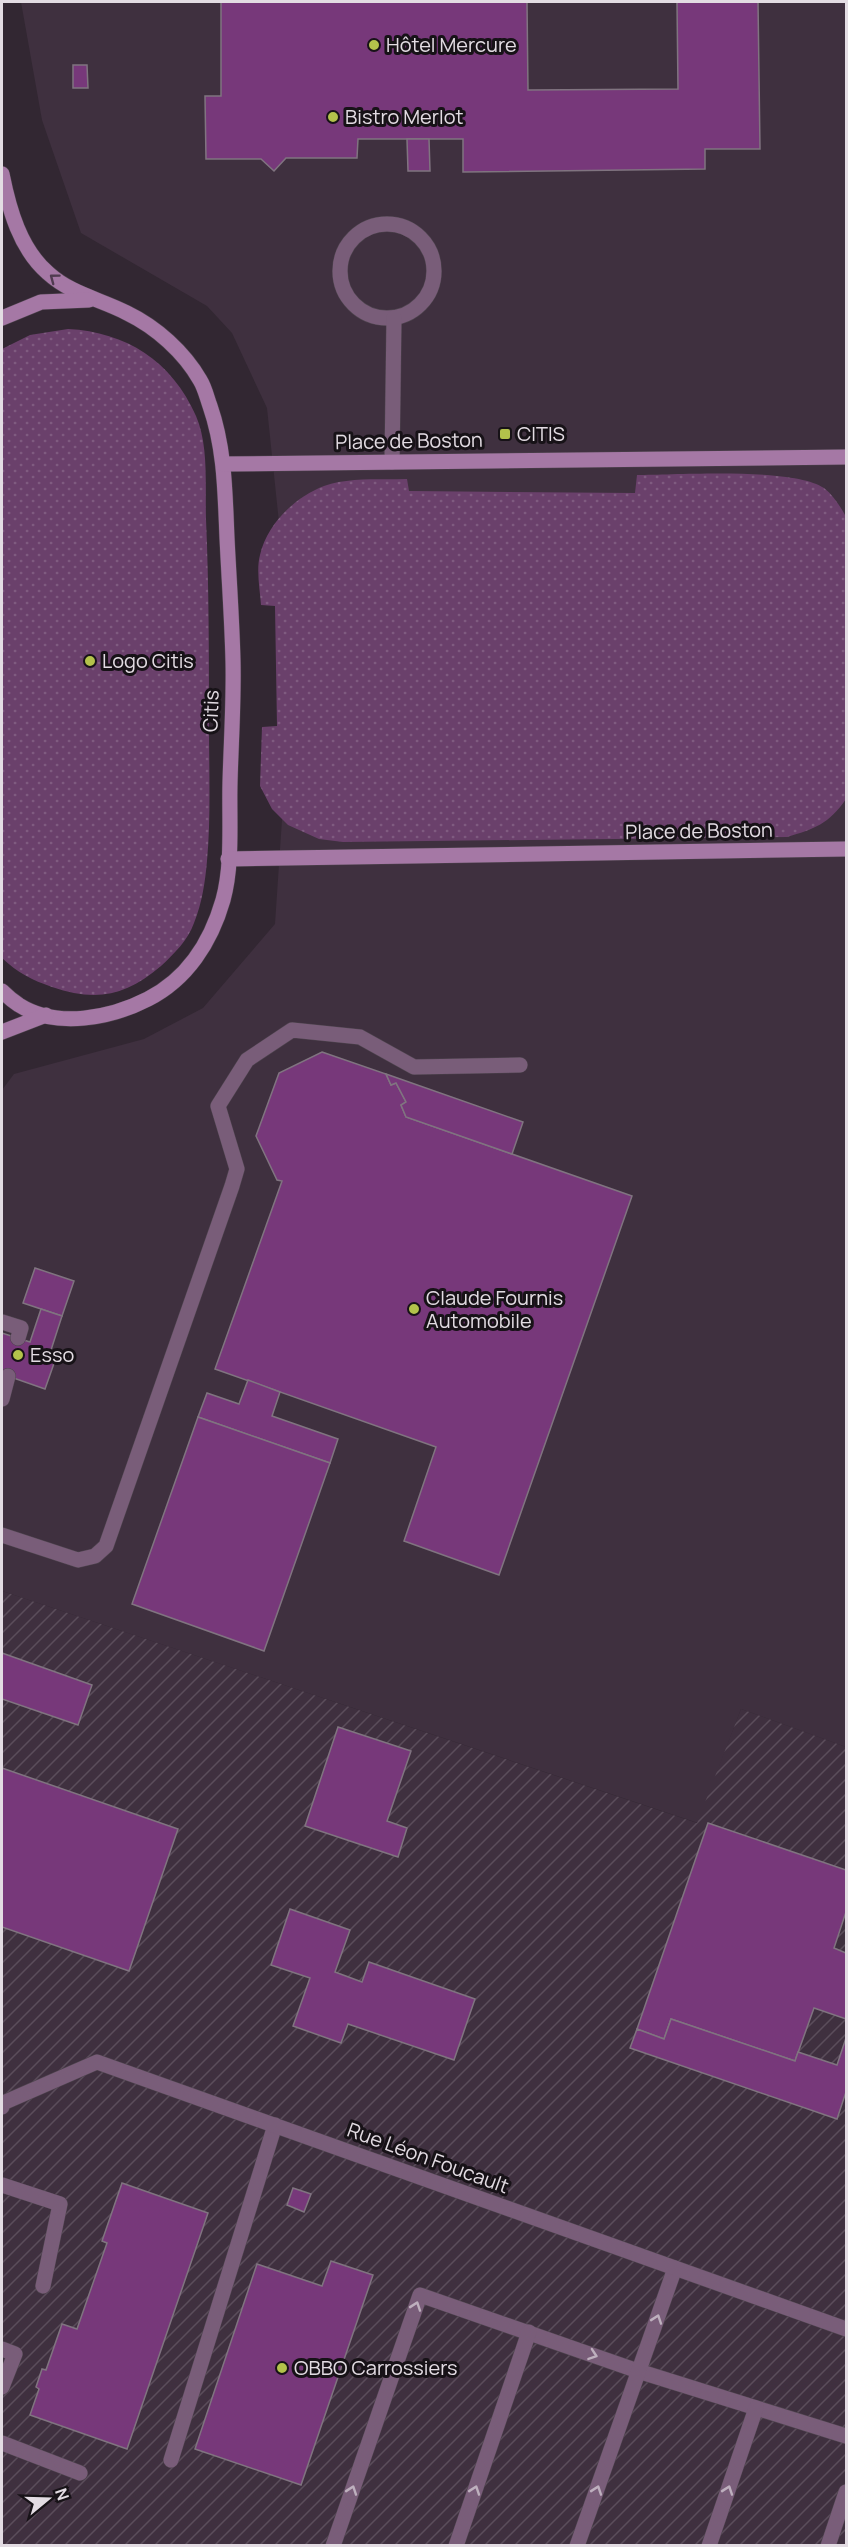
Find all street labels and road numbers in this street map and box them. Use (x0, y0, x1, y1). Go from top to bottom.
street label: Place de Boston (335, 426, 483, 455)
street label: Citis (196, 689, 225, 733)
street label: Place de Boston (625, 816, 773, 845)
street label: Rue Léon Foucault (344, 2116, 513, 2199)

